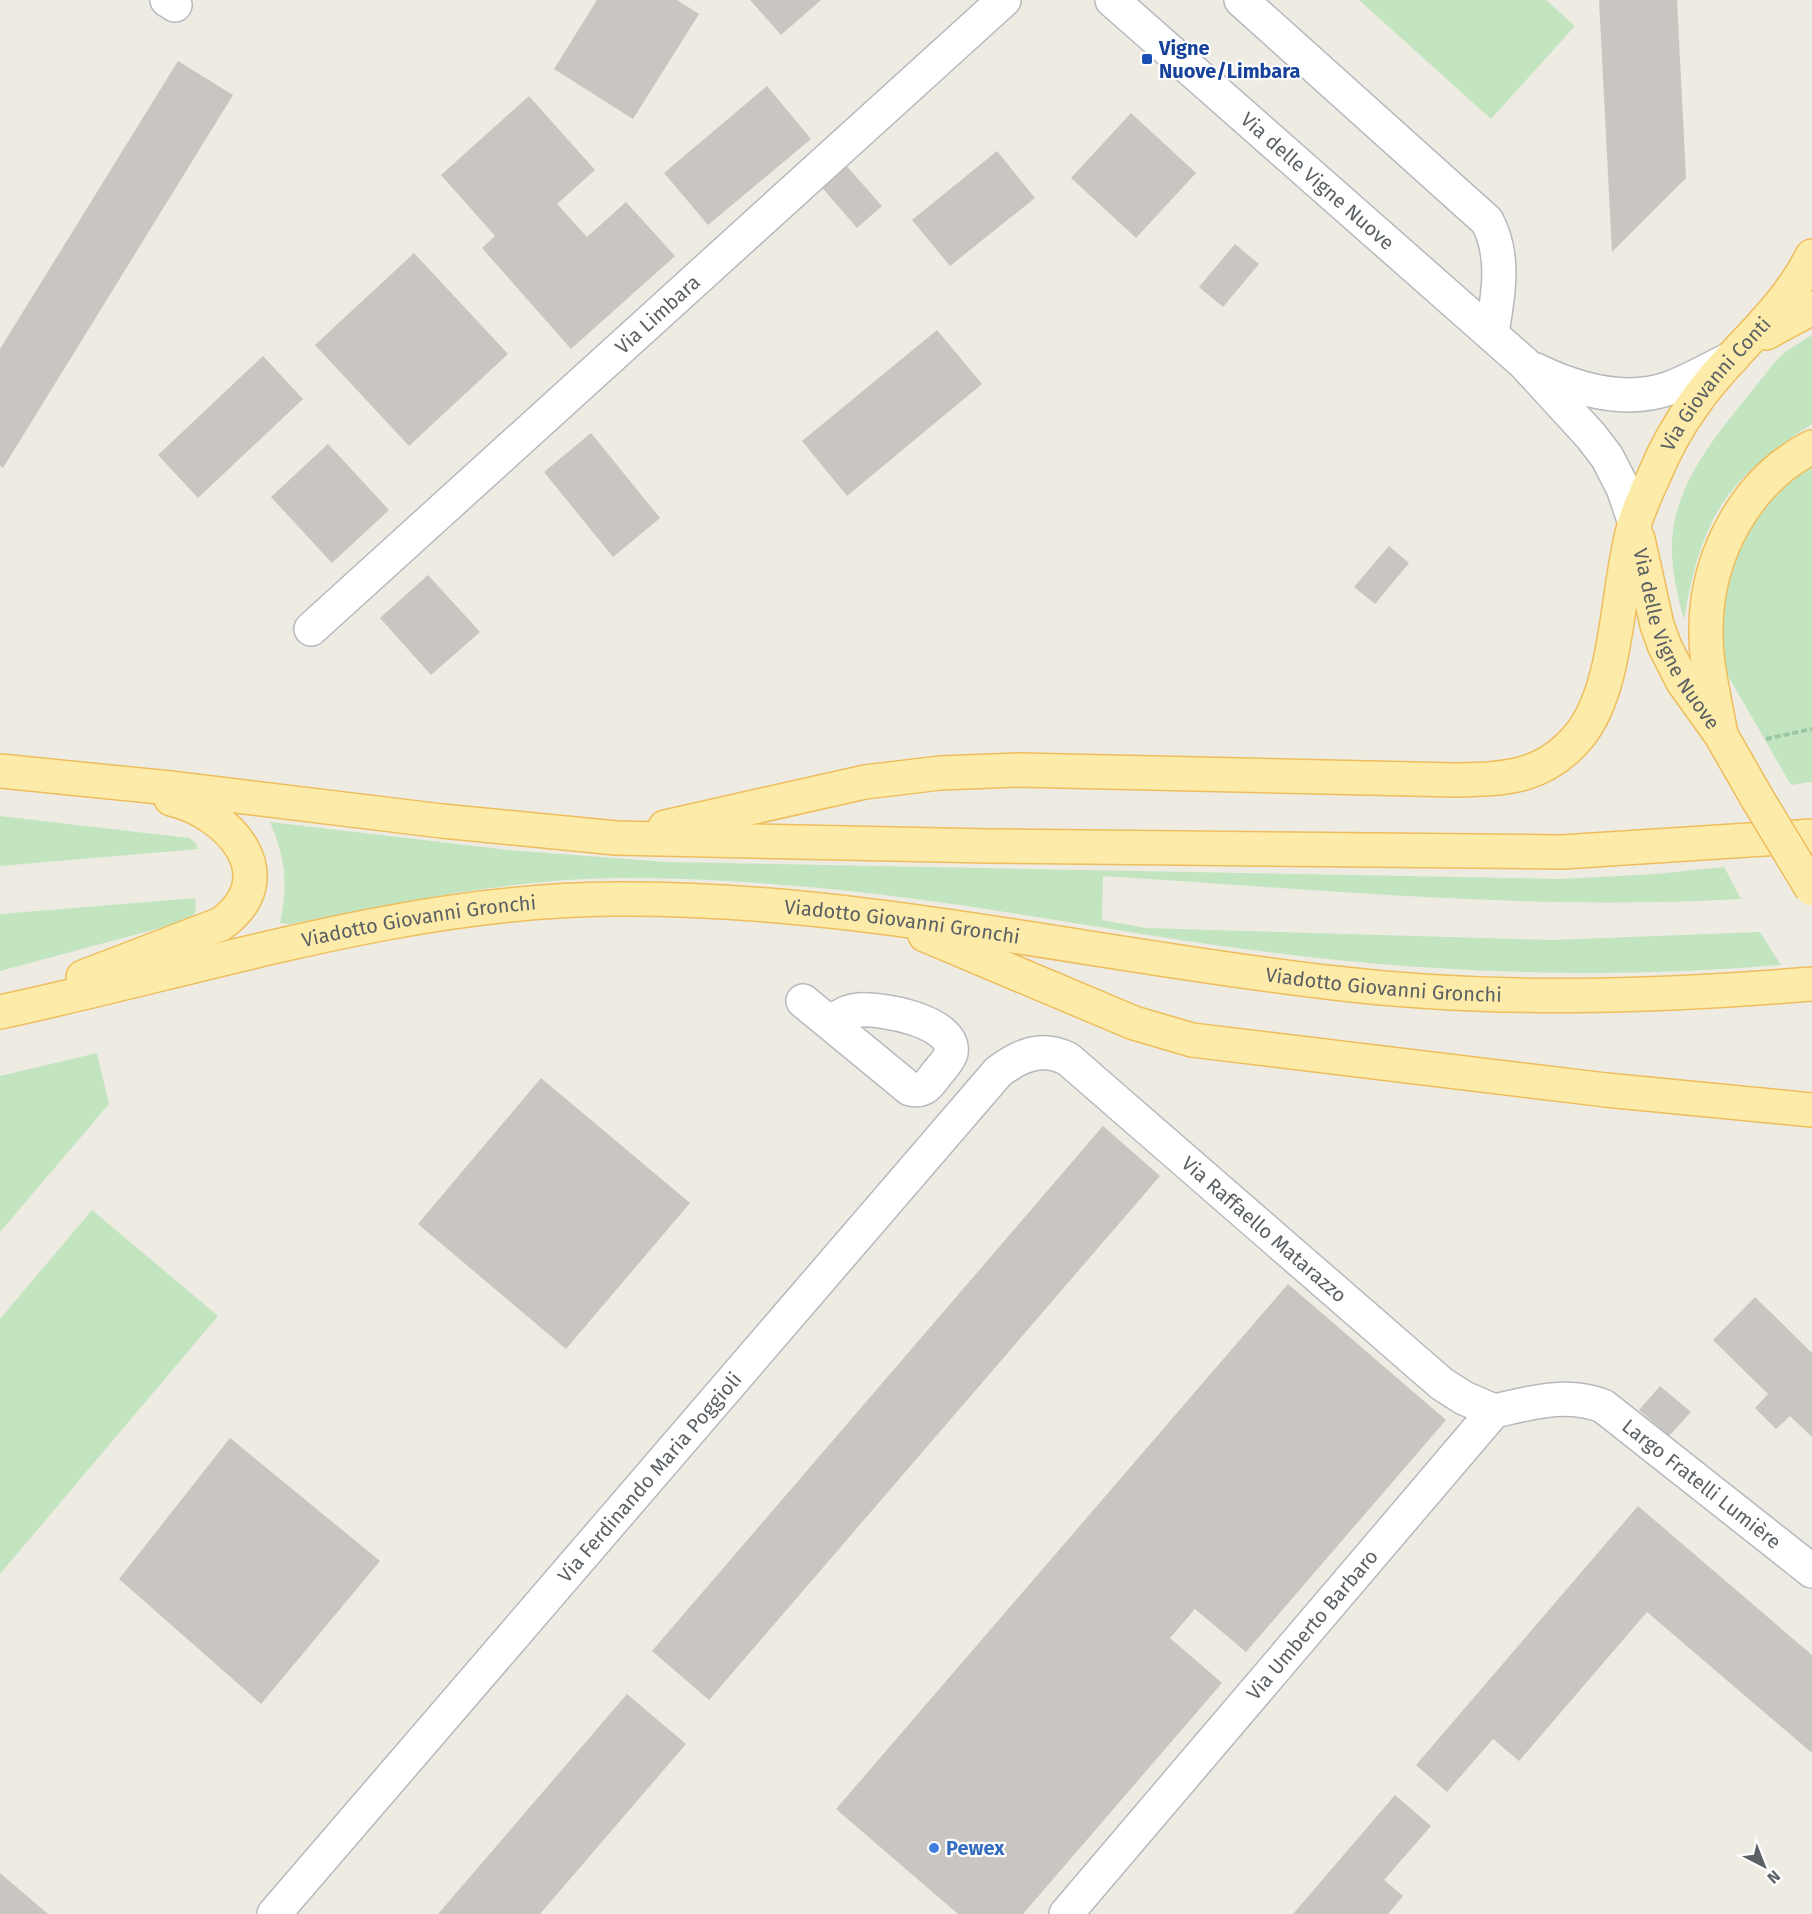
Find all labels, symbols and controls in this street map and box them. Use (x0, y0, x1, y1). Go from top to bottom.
place label: Vigne Nuove/Limbara (1158, 36, 1301, 83)
marker: Vigne Nuove/Limbara (1140, 52, 1154, 66)
street label: Via delle Vigne Nuove (1236, 107, 1399, 255)
street label: Via Limbara (610, 270, 705, 359)
street label: Via Giovanni Conti (1655, 312, 1776, 455)
street label: Via delle Vigne Nuove (1628, 546, 1725, 734)
street label: Viadotto Giovanni Gronchi (299, 890, 537, 952)
street label: Viadotto Giovanni Gronchi (783, 895, 1022, 949)
street label: Viadotto Giovanni Gronchi (1264, 963, 1502, 1007)
street label: Via Raffaello Matarazzo (1177, 1151, 1351, 1308)
street label: Via Ferdinando Maria Poggioli (553, 1367, 746, 1587)
street label: Largo Fratelli Lumière (1617, 1414, 1786, 1554)
street label: Via Umberto Barbaro (1242, 1544, 1383, 1705)
place label: Pewex (946, 1836, 1005, 1860)
north arrow (1734, 1836, 1794, 1896)
marker: Pewex (927, 1841, 941, 1855)
text: N (1763, 1866, 1784, 1887)

